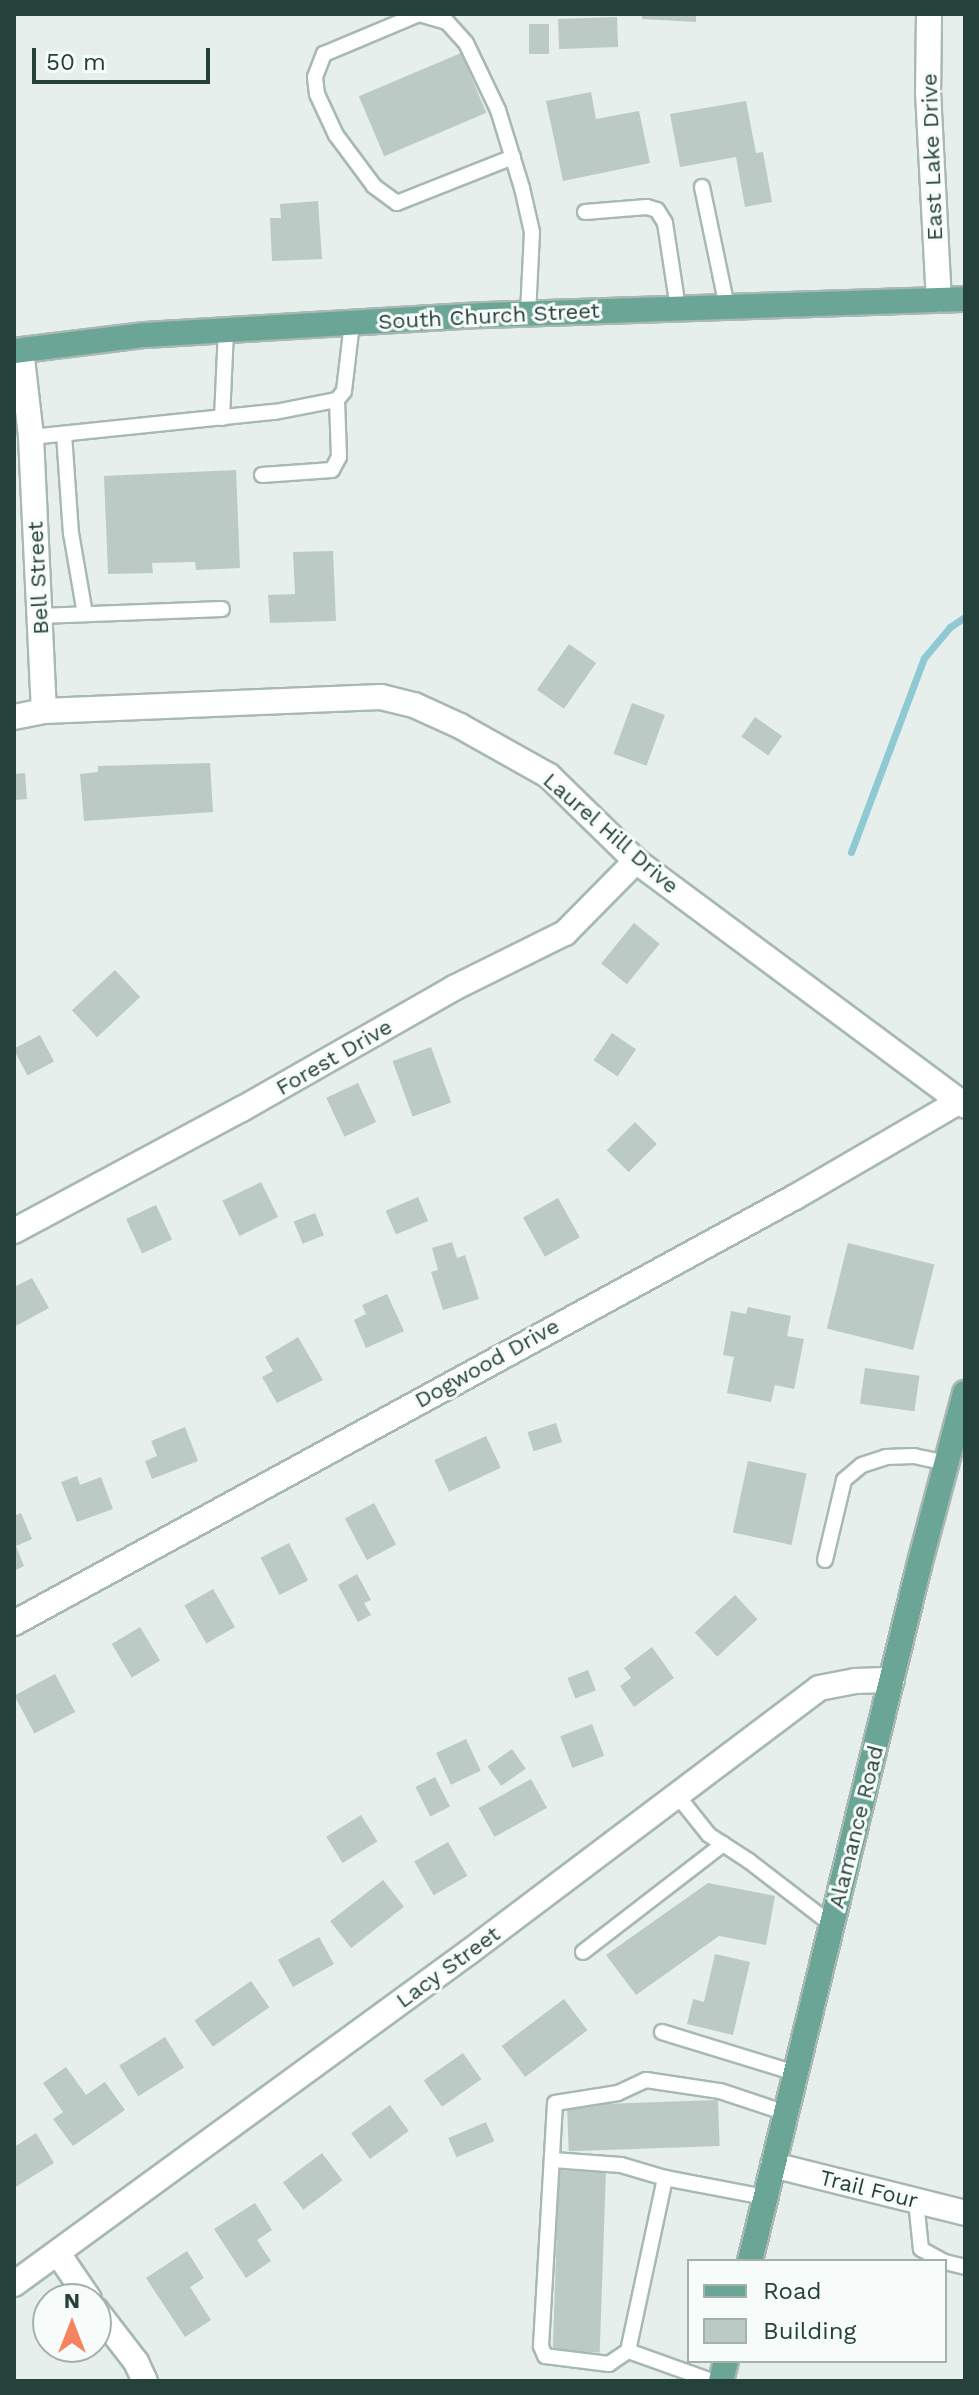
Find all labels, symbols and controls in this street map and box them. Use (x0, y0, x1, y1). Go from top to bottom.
scale bar (36, 32, 214, 82)
text: 50 m (46, 48, 106, 76)
street label: East Lake Drive (916, 73, 948, 241)
street label: South Church Street (378, 297, 600, 335)
street label: Bell Street (22, 520, 54, 636)
street label: Laurel Hill Drive (537, 766, 685, 900)
street label: Forest Drive (271, 1013, 397, 1101)
street label: Dogwood Drive (410, 1312, 564, 1414)
street label: Alamance Road (823, 1743, 889, 1911)
street label: Lacy Street (391, 1920, 505, 2014)
street label: Trail Four (817, 2164, 921, 2214)
legend (687, 2259, 947, 2363)
text: Road (763, 2277, 822, 2305)
north arrow (32, 2283, 112, 2363)
text: N (64, 2288, 80, 2313)
text: Building (763, 2317, 856, 2345)

